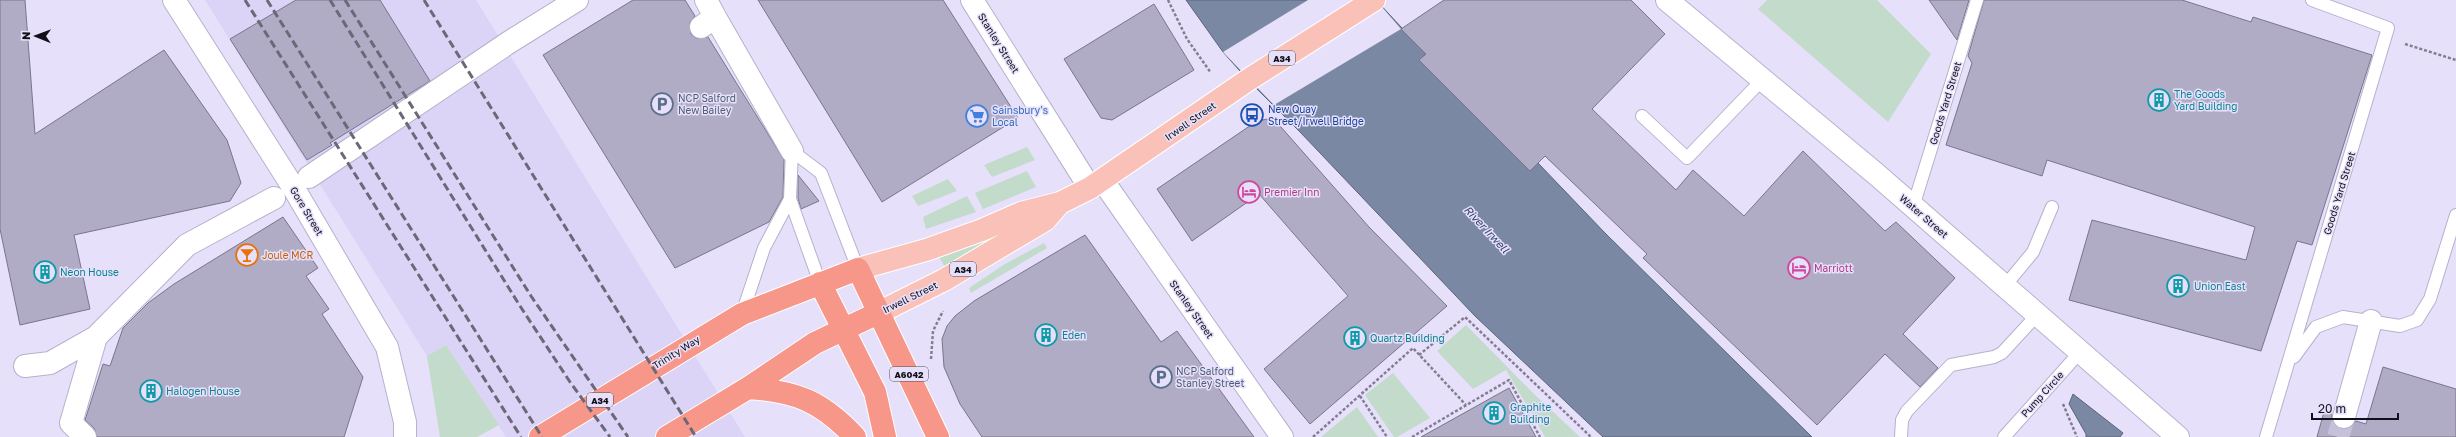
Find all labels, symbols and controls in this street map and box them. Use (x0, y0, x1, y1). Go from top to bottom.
street label: Stanley Street (976, 11, 1022, 75)
north arrow (16, 16, 56, 56)
text: N (19, 32, 32, 40)
road number: A34 (1269, 51, 1295, 65)
street label: Goods Yard Street (1927, 60, 1963, 146)
building icon: The Goods Yard Building (2146, 87, 2172, 113)
place label: The Goods Yard Building (2174, 88, 2237, 112)
parking icon: NCP Salford New Bailey (649, 91, 675, 117)
place label: NCP Salford New Bailey (678, 92, 736, 116)
street label: Irwell Street (1162, 99, 1218, 143)
bus stop icon: New Quay Street/Irwell Bridge (1239, 102, 1265, 128)
supermarket icon: Sainsbury's Local (964, 103, 990, 129)
place label: New Quay Street/Irwell Bridge (1268, 103, 1364, 127)
place label: Sainsbury's Local (992, 104, 1048, 128)
street label: Goods Yard Street (2321, 150, 2357, 236)
hotel icon: Premier Inn (1236, 179, 1262, 205)
street label: Gore Street (288, 184, 326, 238)
place label: Premier Inn (1264, 186, 1319, 198)
street label: Water Street (1897, 192, 1951, 240)
water label: River Irwell (1462, 203, 1513, 256)
bar icon: Joule MCR (234, 242, 260, 268)
place label: Joule MCR (262, 249, 313, 261)
hotel icon: Marriott (1786, 255, 1812, 281)
building icon: Neon House (32, 259, 58, 285)
road number: A34 (950, 262, 976, 276)
place label: Marriott (1814, 262, 1853, 274)
place label: Neon House (60, 266, 119, 278)
building icon: Union East (2165, 273, 2191, 299)
street label: Stanley Street (1167, 278, 1217, 340)
street label: Irwell Street (881, 279, 939, 315)
place label: Union East (2194, 280, 2246, 292)
building icon: Eden (1033, 322, 1059, 348)
building icon: Quartz Building (1342, 325, 1368, 351)
place label: Eden (1062, 329, 1086, 341)
place label: Quartz Building (1370, 332, 1445, 344)
street label: Trinity Way (650, 333, 702, 371)
parking icon: NCP Salford Stanley Street (1148, 364, 1174, 390)
place label: NCP Salford Stanley Street (1176, 365, 1244, 389)
road number: A6042 (890, 367, 928, 381)
street label: Pump Circle (2018, 368, 2066, 419)
building icon: Halogen House (138, 378, 164, 404)
place label: Halogen House (166, 385, 240, 397)
road number: A34 (587, 393, 613, 407)
scale bar (2312, 395, 2398, 421)
building icon: Graphite Building (1481, 400, 1507, 426)
place label: Graphite Building (1510, 401, 1551, 425)
text: 20 m (2318, 401, 2346, 416)

